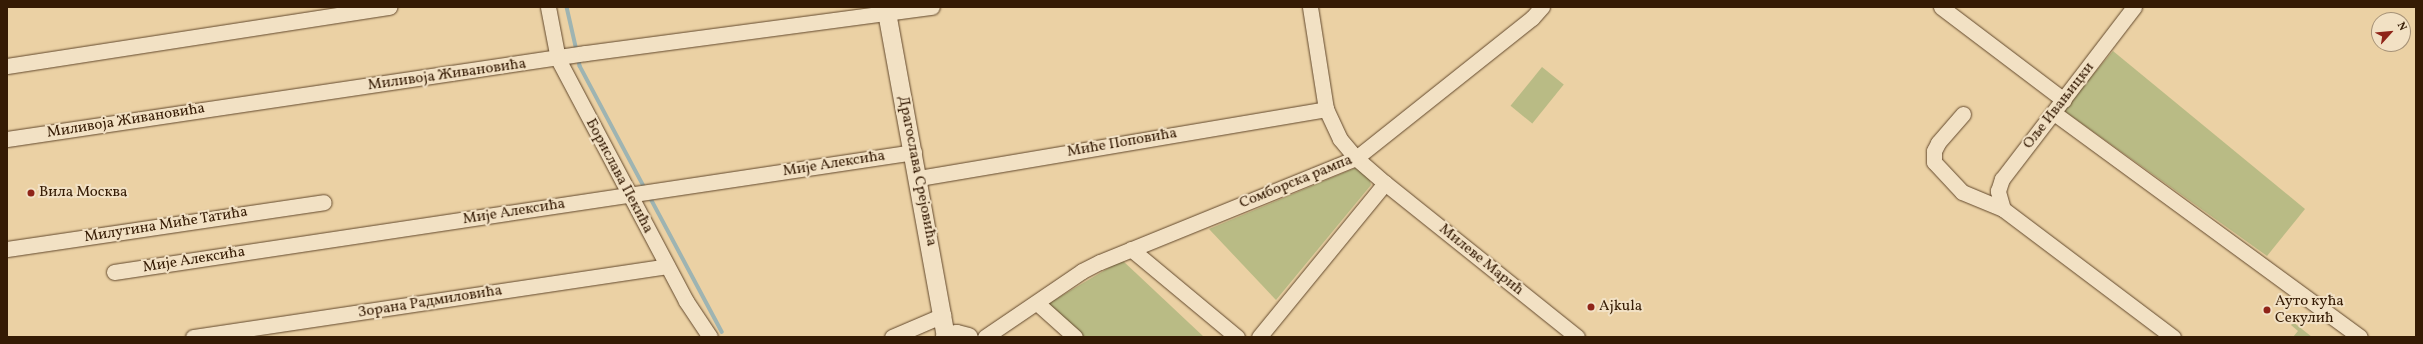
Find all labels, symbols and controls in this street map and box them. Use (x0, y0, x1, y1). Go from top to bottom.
north arrow (2371, 12, 2411, 52)
text: N (2393, 20, 2410, 34)
street label: Миливоја Живановића (367, 55, 527, 95)
street label: Оље Ивањицки (2020, 59, 2098, 153)
street label: Драгослава Срејовића (894, 94, 940, 248)
street label: Миливоја Живановића (46, 100, 206, 142)
street label: Борислава Пекића (581, 116, 657, 236)
street label: Миће Поповића (1066, 124, 1178, 162)
street label: Мије Алексића (782, 147, 886, 181)
street label: Сомборска рампа (1237, 151, 1355, 213)
place label: Вила Москва (39, 184, 128, 202)
marker: Вила Москва (26, 188, 36, 198)
street label: Мије Алексића (462, 195, 566, 229)
street label: Милутина Миће Татића (83, 203, 249, 247)
street label: Милеве Марић (1435, 220, 1527, 300)
street label: Мије Алексића (142, 243, 246, 277)
street label: Зорана Радмиловића (357, 282, 503, 322)
place label: Ауто кућа Секулић (2275, 292, 2344, 327)
place label: Ajkula (1599, 298, 1642, 316)
marker: Ajkula (1586, 302, 1596, 312)
marker: Ауто кућа Секулић (2262, 305, 2272, 315)

